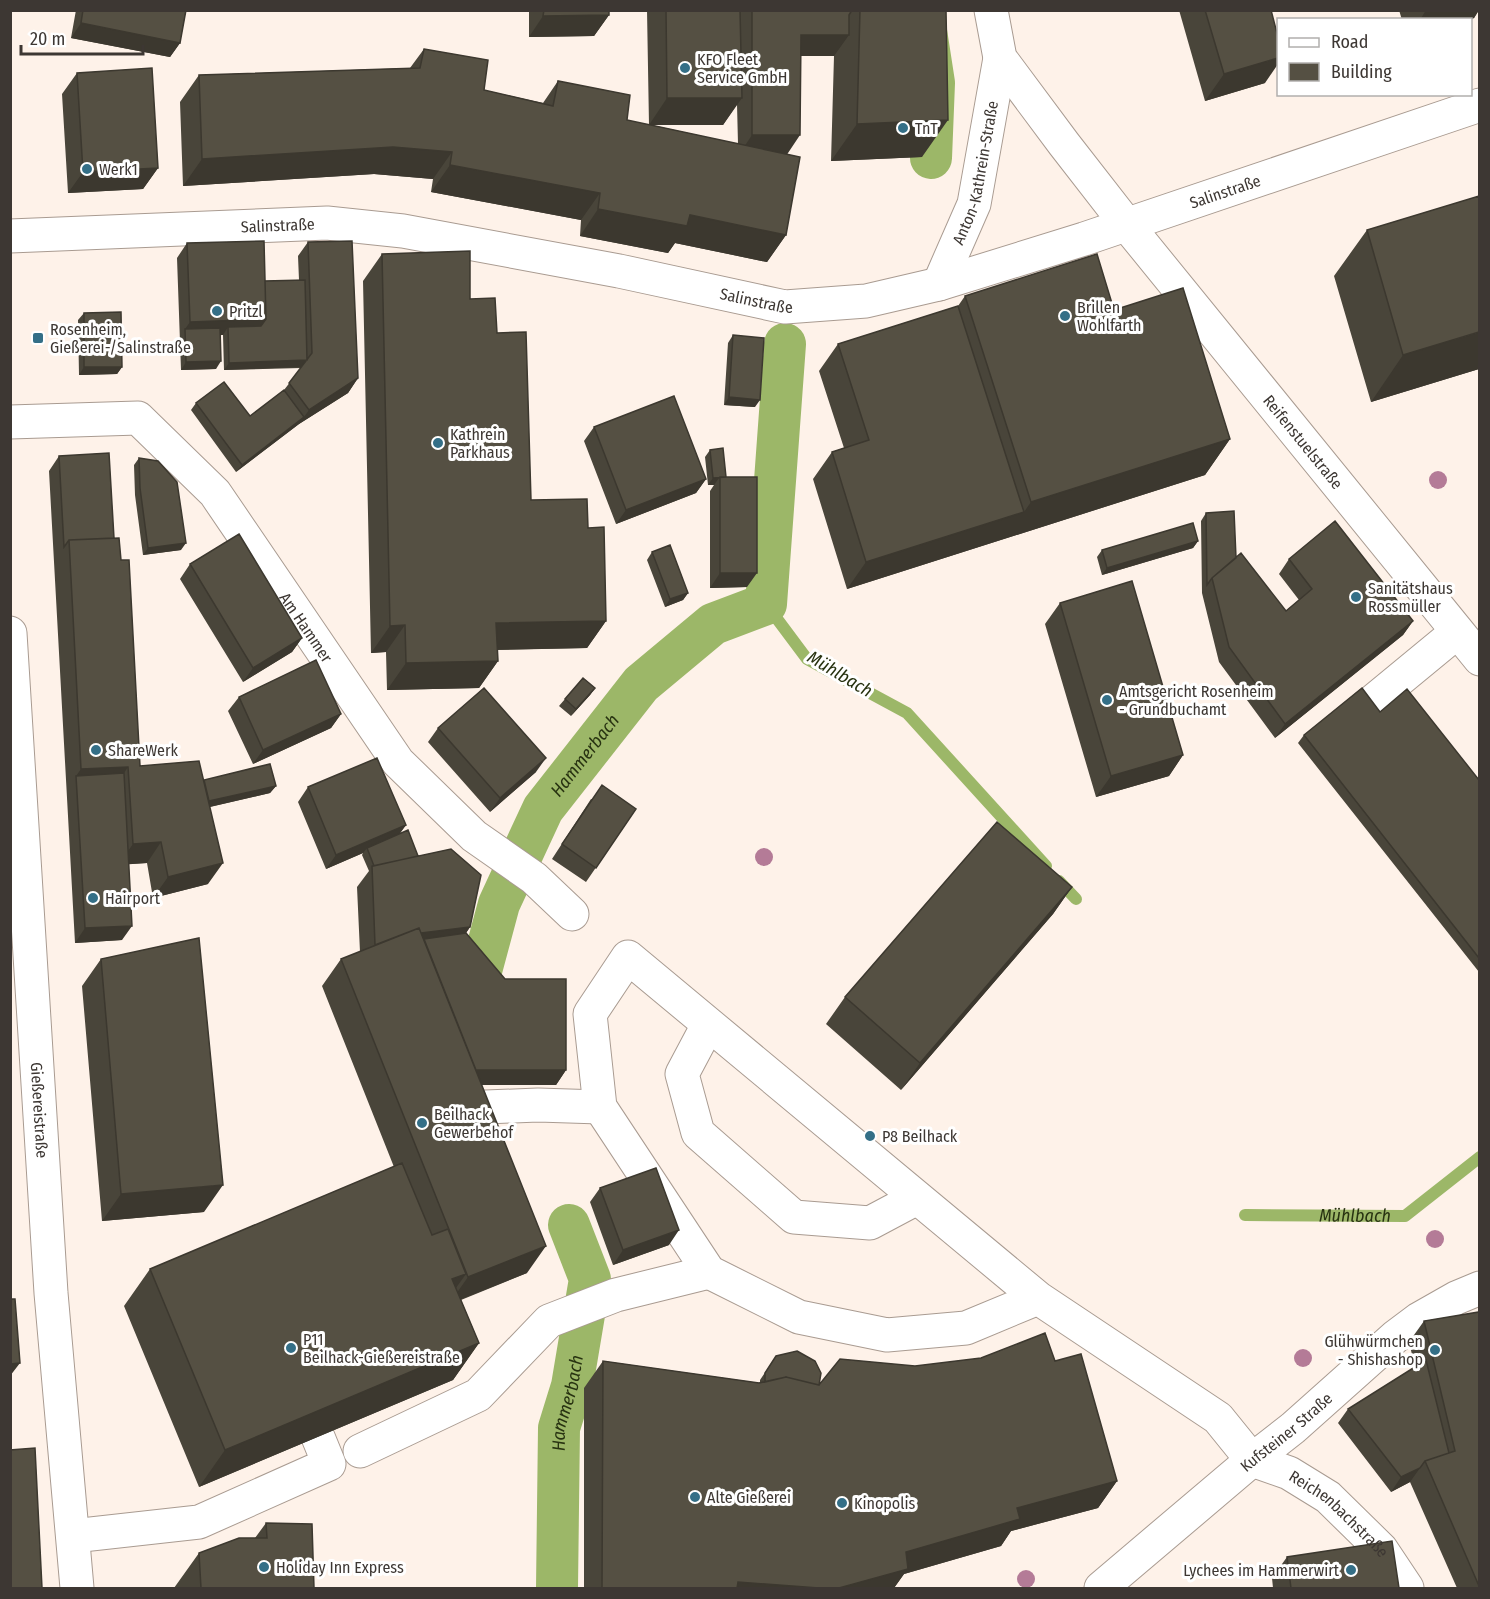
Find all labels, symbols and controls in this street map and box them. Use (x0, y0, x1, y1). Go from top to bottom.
scale bar (21, 18, 142, 56)
legend (1277, 18, 1472, 96)
text: 20 m (30, 28, 65, 50)
text: Road (1331, 31, 1368, 53)
place label: KFO Fleet Service GmbH (697, 50, 787, 87)
marker: KFO Fleet Service GmbH (678, 61, 692, 75)
text: Building (1331, 61, 1392, 83)
street label: Anton-Kathrein-Straße (948, 99, 1002, 247)
place label: TnT (915, 119, 938, 138)
marker: TnT (896, 121, 910, 135)
place label: Werk1 (99, 160, 138, 179)
marker: Werk1 (80, 162, 94, 176)
street label: Salinstraße (1187, 170, 1263, 212)
street label: Salinstraße (241, 214, 315, 236)
street label: Salinstraße (718, 284, 793, 316)
place label: Brillen Wohlfarth (1077, 298, 1142, 335)
place label: Pritzl (229, 302, 262, 321)
marker: Pritzl (210, 304, 224, 318)
marker: Brillen Wohlfarth (1058, 309, 1072, 323)
place label: Rosenheim, Gießerei-/Salinstraße (50, 320, 191, 357)
marker: Rosenheim, Gießerei-/Salinstraße (31, 331, 45, 345)
street label: Reifenstuelstraße (1259, 391, 1347, 493)
place label: Kathrein Parkhaus (450, 425, 510, 462)
marker: Kathrein Parkhaus (431, 436, 445, 450)
place label: Sanitätshaus Rossmüller (1368, 579, 1453, 616)
street label: Am Hammer (276, 589, 337, 666)
marker: Sanitätshaus Rossmüller (1349, 590, 1363, 604)
water label: Mühlbach (803, 646, 877, 702)
place label: Amtsgericht Rosenheim - Grundbuchamt (1119, 682, 1274, 719)
marker: Amtsgericht Rosenheim - Grundbuchamt (1100, 693, 1114, 707)
water label: Hammerbach (546, 710, 624, 801)
place label: ShareWerk (108, 741, 179, 760)
marker: ShareWerk (89, 743, 103, 757)
place label: Hairport (105, 889, 161, 908)
marker: Hairport (86, 891, 100, 905)
street label: Gießereistraße (27, 1061, 52, 1159)
place label: Beilhack Gewerbehof (434, 1105, 514, 1142)
marker: Beilhack Gewerbehof (415, 1116, 429, 1130)
place label: P8 Beilhack (882, 1127, 958, 1146)
marker: P8 Beilhack (863, 1129, 877, 1143)
water label: Mühlbach (1319, 1204, 1391, 1227)
place label: P11 Beilhack-Gießereistraße (303, 1330, 460, 1367)
place label: Glühwürmchen - Shishashop (1324, 1332, 1423, 1369)
marker: P11 Beilhack-Gießereistraße (284, 1341, 298, 1355)
marker: Glühwürmchen - Shishashop (1428, 1343, 1442, 1357)
water label: Hammerbach (548, 1353, 588, 1451)
street label: Kufsteiner Straße (1236, 1388, 1336, 1476)
street label: Reichenbachstraße (1286, 1466, 1393, 1560)
place label: Alte Gießerei (707, 1488, 791, 1507)
marker: Alte Gießerei (688, 1490, 702, 1504)
place label: Kinopolis (854, 1494, 916, 1513)
marker: Kinopolis (835, 1496, 849, 1510)
place label: Holiday Inn Express (276, 1558, 404, 1577)
marker: Holiday Inn Express (257, 1560, 271, 1574)
place label: Lychees im Hammerwirt (1183, 1561, 1340, 1580)
marker: Lychees im Hammerwirt (1344, 1563, 1358, 1577)

